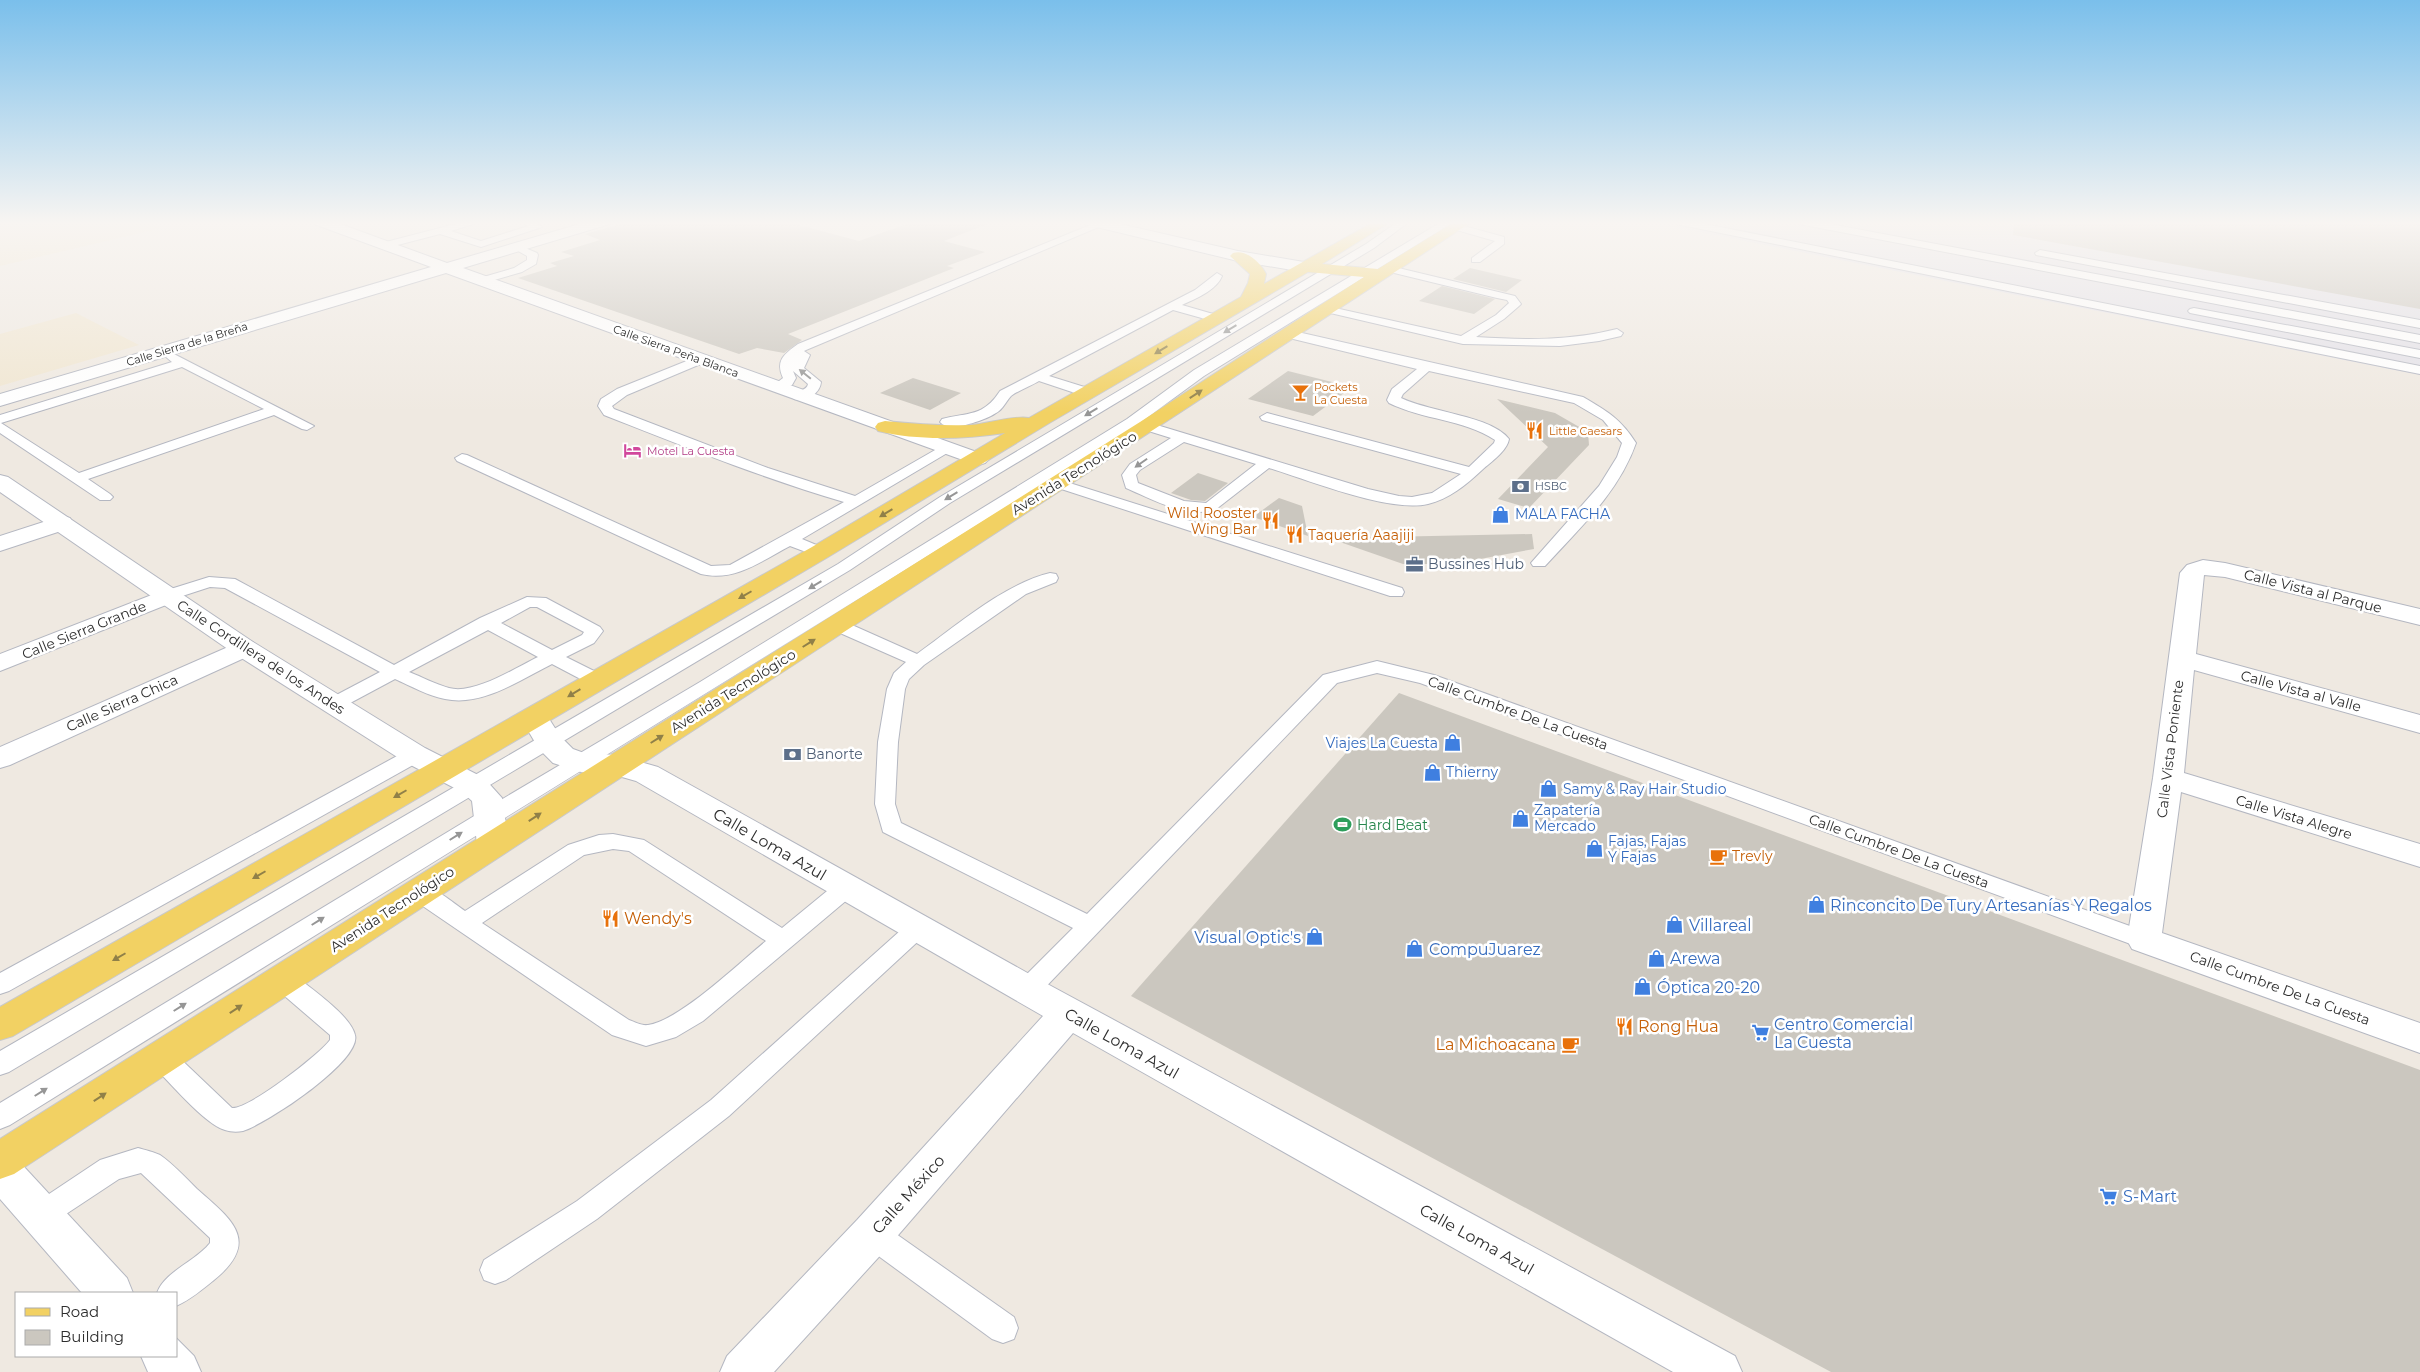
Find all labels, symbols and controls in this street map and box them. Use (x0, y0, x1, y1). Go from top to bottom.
street label: Calle Sierra de la Breña (125, 319, 249, 369)
street label: Calle Sierra Peña Blanca (611, 322, 741, 380)
one-way arrow (1223, 324, 1236, 333)
one-way arrow (1154, 346, 1168, 354)
one-way arrow (799, 369, 812, 380)
place label: Pockets La Cuesta (1314, 380, 1368, 407)
bar icon: Pockets La Cuesta (1290, 383, 1310, 403)
one-way arrow (1190, 389, 1203, 399)
one-way arrow (1084, 408, 1097, 417)
restaurant icon: Little Caesars (1525, 421, 1545, 441)
place label: Little Caesars (1549, 424, 1623, 438)
street label: Avenida Tecnológico (1008, 427, 1140, 519)
hotel icon: Motel La Cuesta (623, 441, 643, 461)
place label: Motel La Cuesta (647, 444, 735, 458)
one-way arrow (1134, 459, 1148, 468)
bank icon: HSBC (1511, 476, 1531, 496)
place label: HSBC (1535, 479, 1567, 493)
one-way arrow (945, 492, 958, 501)
place label: Wild Rooster Wing Bar (1167, 504, 1257, 538)
shop icon: MALA FACHA (1491, 504, 1511, 524)
place label: MALA FACHA (1515, 505, 1611, 523)
one-way arrow (879, 509, 892, 518)
restaurant icon: Wild Rooster Wing Bar (1261, 511, 1281, 531)
restaurant icon: Taquería Aaajiji (1284, 525, 1304, 545)
place label: Taquería Aaajiji (1308, 526, 1414, 544)
office icon: Bussines Hub (1404, 554, 1424, 574)
place label: Bussines Hub (1428, 555, 1524, 573)
street label: Calle Vista al Parque (2242, 565, 2384, 617)
one-way arrow (809, 580, 822, 589)
one-way arrow (739, 590, 752, 599)
street label: Calle Cordillera de los Andes (174, 596, 349, 718)
street label: Calle Sierra Grande (19, 597, 149, 663)
one-way arrow (803, 638, 816, 647)
street label: Avenida Tecnológico (667, 645, 799, 737)
street label: Calle Vista al Valle (2239, 666, 2363, 716)
street label: Calle Sierra Chica (63, 670, 181, 736)
street label: Calle Cumbre De La Cuesta (1425, 672, 1611, 754)
street label: Calle Vista Poniente (2153, 679, 2187, 819)
one-way arrow (568, 689, 581, 698)
shop icon: Viajes La Cuesta (1442, 733, 1462, 753)
one-way arrow (650, 734, 664, 743)
place label: Viajes La Cuesta (1325, 734, 1438, 752)
bank icon: Banorte (782, 744, 802, 764)
place label: Banorte (806, 745, 863, 763)
shop icon: Thierny (1422, 762, 1442, 782)
place label: Thierny (1446, 763, 1498, 781)
shop icon: Samy & Ray Hair Studio (1539, 779, 1559, 799)
place label: Samy & Ray Hair Studio (1563, 780, 1727, 798)
one-way arrow (393, 790, 407, 798)
street label: Calle Vista Alegre (2234, 791, 2354, 843)
place label: Zapatería Mercado (1534, 801, 1601, 835)
street label: Calle Loma Azul (710, 804, 830, 885)
shop icon: Zapatería Mercado (1510, 808, 1530, 828)
street label: Calle Cumbre De La Cuesta (1806, 810, 1992, 892)
one-way arrow (529, 812, 542, 822)
sports icon: Hard Beat (1333, 815, 1353, 835)
place label: Hard Beat (1357, 816, 1428, 834)
one-way arrow (450, 831, 463, 840)
place label: Fajas, Fajas Y Fajas (1608, 832, 1686, 866)
shop icon: Fajas, Fajas Y Fajas (1584, 839, 1604, 859)
cafe icon: Trevly (1708, 846, 1728, 866)
place label: Trevly (1732, 847, 1773, 865)
street label: Avenida Tecnológico (327, 862, 458, 956)
one-way arrow (253, 871, 266, 880)
shop icon: Rinconcito De Tury Artesanías Y Regalos (1806, 895, 1826, 915)
place label: Rinconcito De Tury Artesanías Y Regalos (1830, 896, 2152, 915)
restaurant icon: Wendy's (600, 908, 620, 928)
place label: Wendy's (624, 909, 692, 928)
shop icon: Villareal (1665, 915, 1685, 935)
place label: Villareal (1689, 916, 1752, 935)
one-way arrow (311, 917, 325, 926)
shop icon: Visual Optic's (1305, 927, 1325, 947)
place label: Visual Optic's (1194, 928, 1301, 947)
shop icon: CompuJuarez (1405, 939, 1425, 959)
place label: CompuJuarez (1429, 940, 1541, 959)
street label: Calle Cumbre De La Cuesta (2187, 947, 2373, 1029)
shop icon: Arewa (1646, 948, 1666, 968)
place label: Arewa (1670, 949, 1720, 968)
one-way arrow (112, 952, 125, 961)
shop icon: Óptica 20-20 (1633, 977, 1653, 997)
place label: Óptica 20-20 (1657, 978, 1760, 997)
one-way arrow (173, 1002, 186, 1011)
one-way arrow (230, 1004, 243, 1014)
street label: Calle Loma Azul (1061, 1004, 1182, 1083)
place label: Centro Comercial La Cuesta (1774, 1015, 1913, 1052)
restaurant icon: Rong Hua (1614, 1016, 1634, 1036)
place label: Rong Hua (1638, 1017, 1719, 1036)
supermarket icon: Centro Comercial La Cuesta (1750, 1023, 1770, 1043)
cafe icon: La Michoacana (1560, 1034, 1580, 1054)
place label: La Michoacana (1436, 1035, 1556, 1054)
one-way arrow (35, 1087, 48, 1096)
one-way arrow (93, 1092, 107, 1102)
street label: Calle México (868, 1151, 949, 1238)
supermarket icon: S-Mart (2099, 1186, 2119, 1206)
place label: S-Mart (2123, 1187, 2178, 1206)
street label: Calle Loma Azul (1416, 1200, 1537, 1279)
legend (15, 1292, 178, 1357)
text: Road (60, 1302, 99, 1321)
text: Building (60, 1327, 124, 1346)

